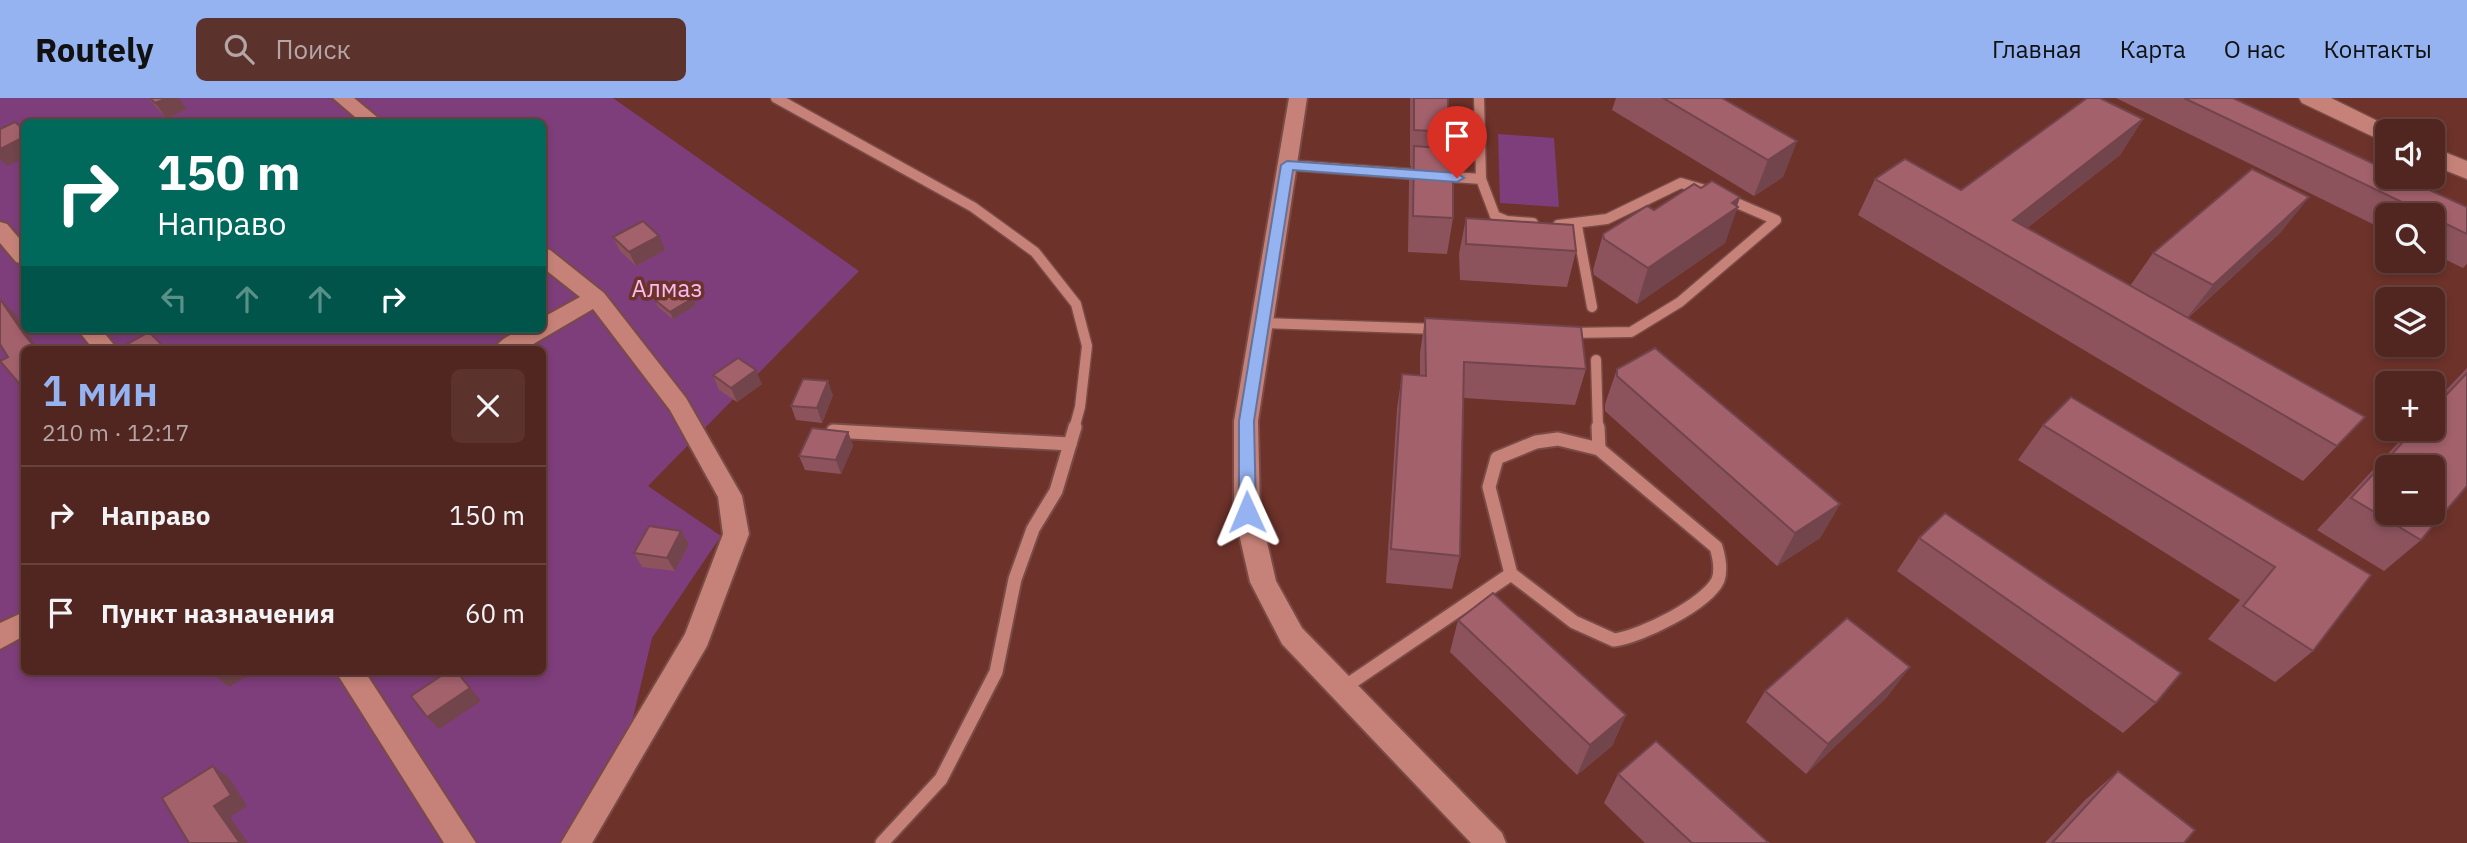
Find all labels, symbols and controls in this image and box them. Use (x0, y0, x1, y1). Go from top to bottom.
search box (196, 18, 686, 81)
text: Routely (35, 28, 154, 71)
icon: search (220, 30, 258, 68)
text: Поиск (276, 32, 351, 66)
text: Главная (1992, 33, 2082, 65)
text: Карта (2120, 33, 2186, 65)
text: О нас (2224, 33, 2285, 65)
text: Контакты (2323, 33, 2432, 65)
pin (1427, 106, 1487, 178)
icon: arrive (1438, 117, 1476, 155)
map controls (2375, 119, 2445, 525)
button: sound (2375, 119, 2445, 189)
text: 150 m (157, 140, 301, 203)
icon: right (42, 147, 133, 238)
text: Направо (157, 202, 286, 244)
button: search (2375, 203, 2445, 273)
park label: Алмаз (632, 272, 702, 304)
icon: left (155, 280, 193, 318)
icon: ahead (228, 280, 266, 318)
icon: ahead (301, 280, 339, 318)
icon: right (374, 280, 412, 318)
button: layers (2375, 287, 2445, 357)
text: 1 мин (42, 363, 158, 418)
button: close (451, 369, 525, 443)
button: + (2375, 371, 2445, 441)
text: 210 m · 12:17 (42, 417, 189, 447)
button: − (2375, 455, 2445, 525)
position arrow (1210, 475, 1284, 549)
icon: right (42, 496, 80, 534)
text: Направо (101, 498, 210, 532)
text: 150 m (449, 498, 525, 532)
icon: arrive (42, 594, 80, 632)
text: Пункт назначения (101, 596, 335, 630)
text: 60 m (465, 596, 525, 630)

